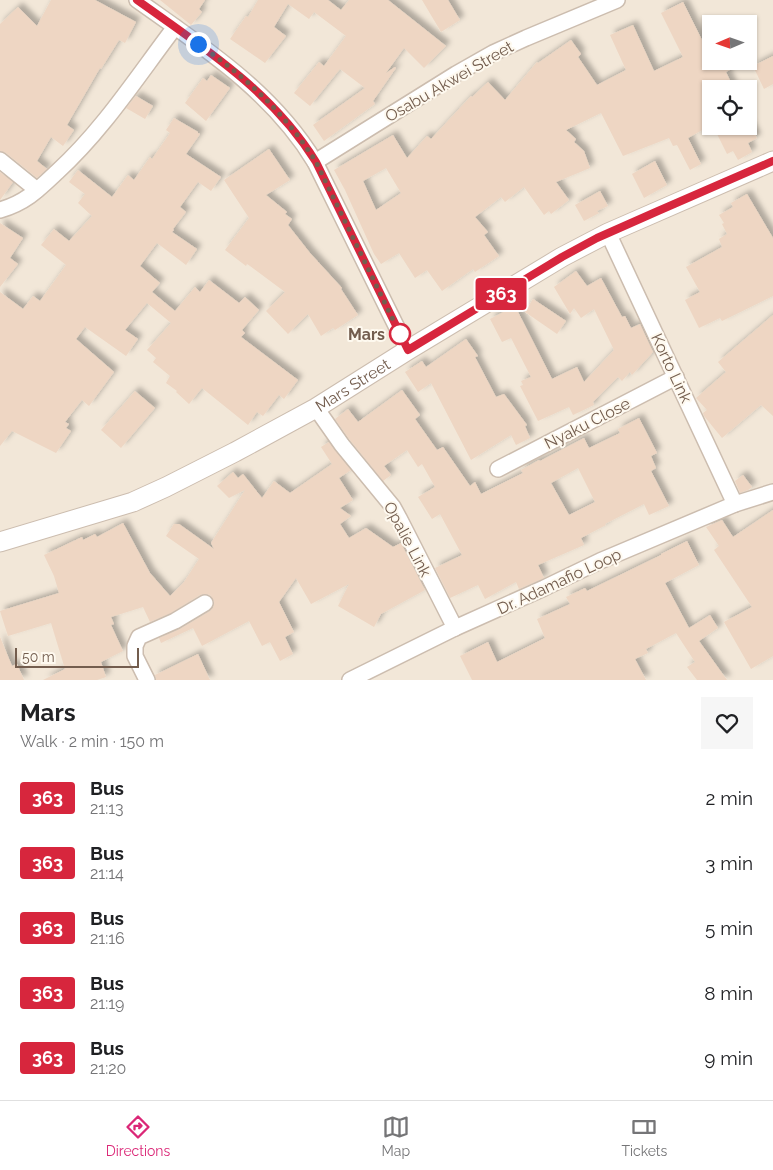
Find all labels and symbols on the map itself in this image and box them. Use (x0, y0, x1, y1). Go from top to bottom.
north arrow (702, 15, 758, 70)
your location (186, 32, 211, 57)
street label: Osabu Akwei Street (382, 37, 517, 126)
line badge: 363 (472, 278, 530, 310)
marker: Mars (389, 323, 411, 345)
place label: Mars (348, 325, 385, 344)
street label: Korto Link (647, 330, 696, 406)
street label: Mars Street (312, 354, 394, 416)
street label: Nyaku Close (541, 394, 633, 453)
street label: Opalie Link (380, 498, 436, 581)
street label: Dr. Adamafio Loop (494, 544, 624, 618)
scale bar (15, 645, 139, 668)

